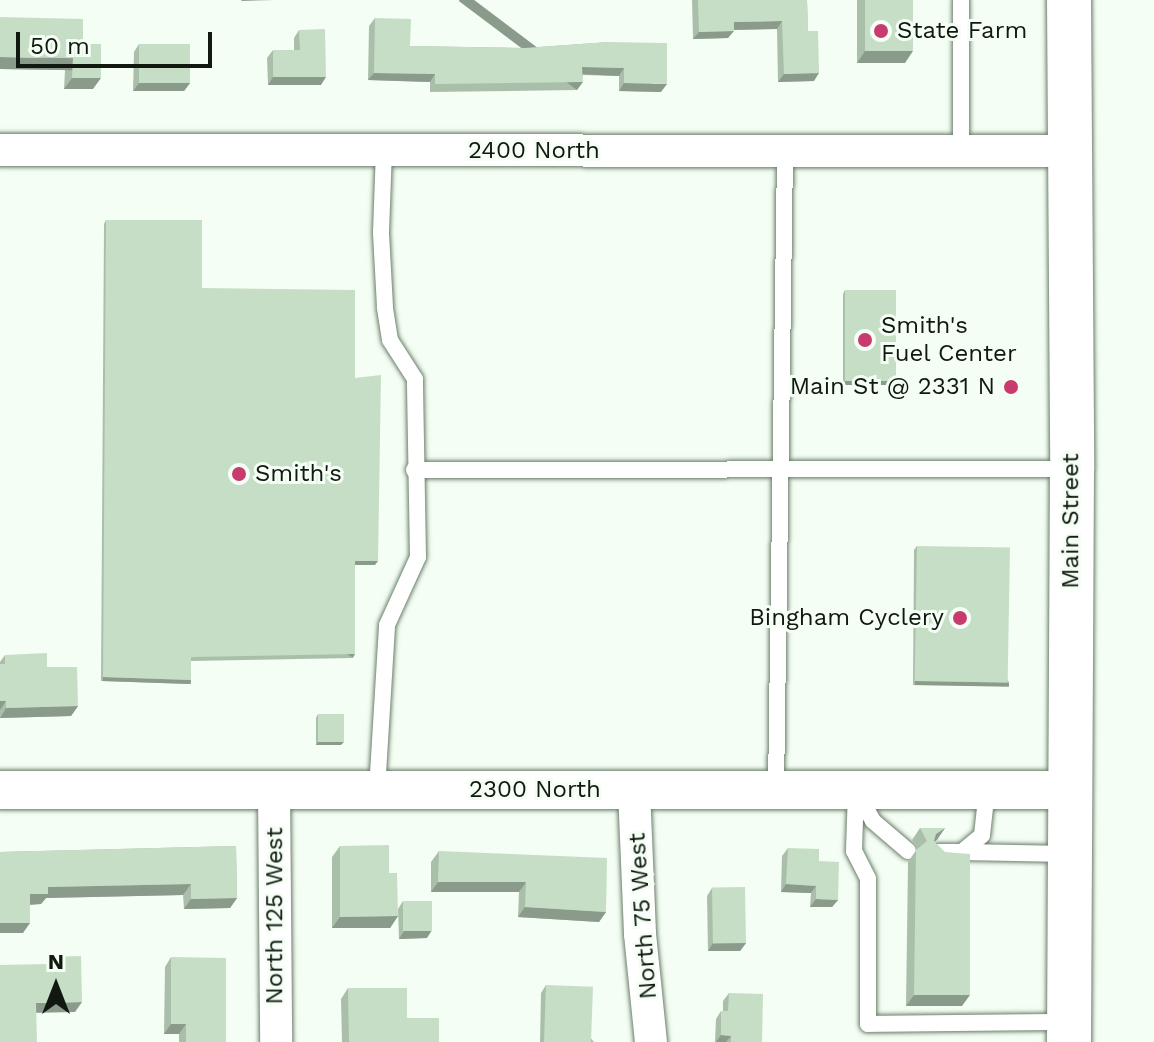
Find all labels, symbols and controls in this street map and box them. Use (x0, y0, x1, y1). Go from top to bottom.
scale bar (20, 16, 216, 66)
place label: State Farm (897, 17, 1027, 45)
marker: State Farm (872, 22, 890, 40)
text: 50 m (30, 32, 90, 60)
street label: 2400 North (468, 137, 600, 165)
place label: Smith's Fuel Center (881, 312, 1018, 368)
marker: Smith's Fuel Center (856, 331, 874, 349)
place label: Main St @ 2331 N (790, 373, 995, 401)
marker: Main St @ 2331 N (1002, 378, 1020, 396)
street label: Main Street (1057, 453, 1085, 589)
place label: Smith's (255, 460, 342, 488)
marker: Smith's (230, 465, 248, 483)
place label: Bingham Cyclery (749, 604, 944, 632)
marker: Bingham Cyclery (951, 609, 969, 627)
street label: 2300 North (469, 776, 601, 804)
street label: North 125 West (261, 827, 289, 1005)
street label: North 75 West (623, 831, 663, 1001)
north arrow (16, 946, 96, 1026)
text: N (48, 949, 64, 974)

